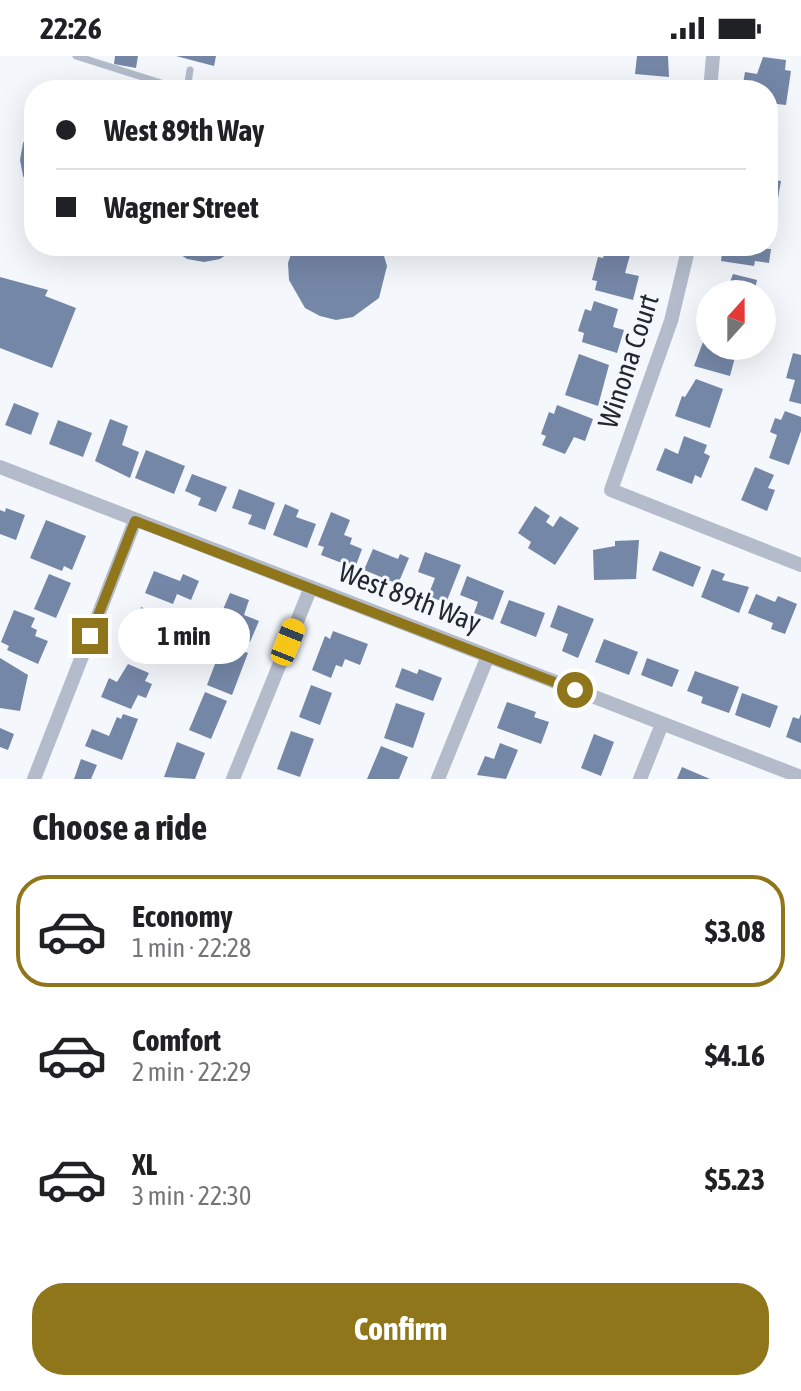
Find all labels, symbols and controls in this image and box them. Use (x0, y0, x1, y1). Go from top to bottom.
text: 22:26 (40, 11, 102, 45)
text: West 89th Way (104, 113, 264, 147)
text: Wagner Street (104, 190, 259, 224)
north arrow (696, 280, 776, 360)
map controls (696, 280, 776, 360)
street label: Winona Court (591, 290, 665, 432)
street label: West 89th Way (334, 555, 486, 639)
callout: 1 min (118, 608, 250, 664)
car (268, 615, 308, 669)
route end (72, 618, 108, 654)
text: 1 min (157, 621, 211, 651)
route start (557, 672, 593, 708)
text: Choose a ride (32, 806, 207, 848)
icon: car (36, 895, 108, 967)
text: Economy (132, 899, 233, 933)
text: $3.08 (705, 914, 765, 948)
text: 1 min · 22:28 (132, 933, 251, 963)
icon: car (36, 1019, 108, 1091)
text: Comfort (132, 1023, 221, 1057)
text: $4.16 (705, 1038, 765, 1072)
text: 2 min · 22:29 (132, 1057, 251, 1087)
icon: car (36, 1143, 108, 1215)
text: XL (132, 1147, 157, 1181)
text: $5.23 (705, 1162, 765, 1196)
text: 3 min · 22:30 (132, 1181, 251, 1211)
button: Confirm (32, 1283, 769, 1375)

